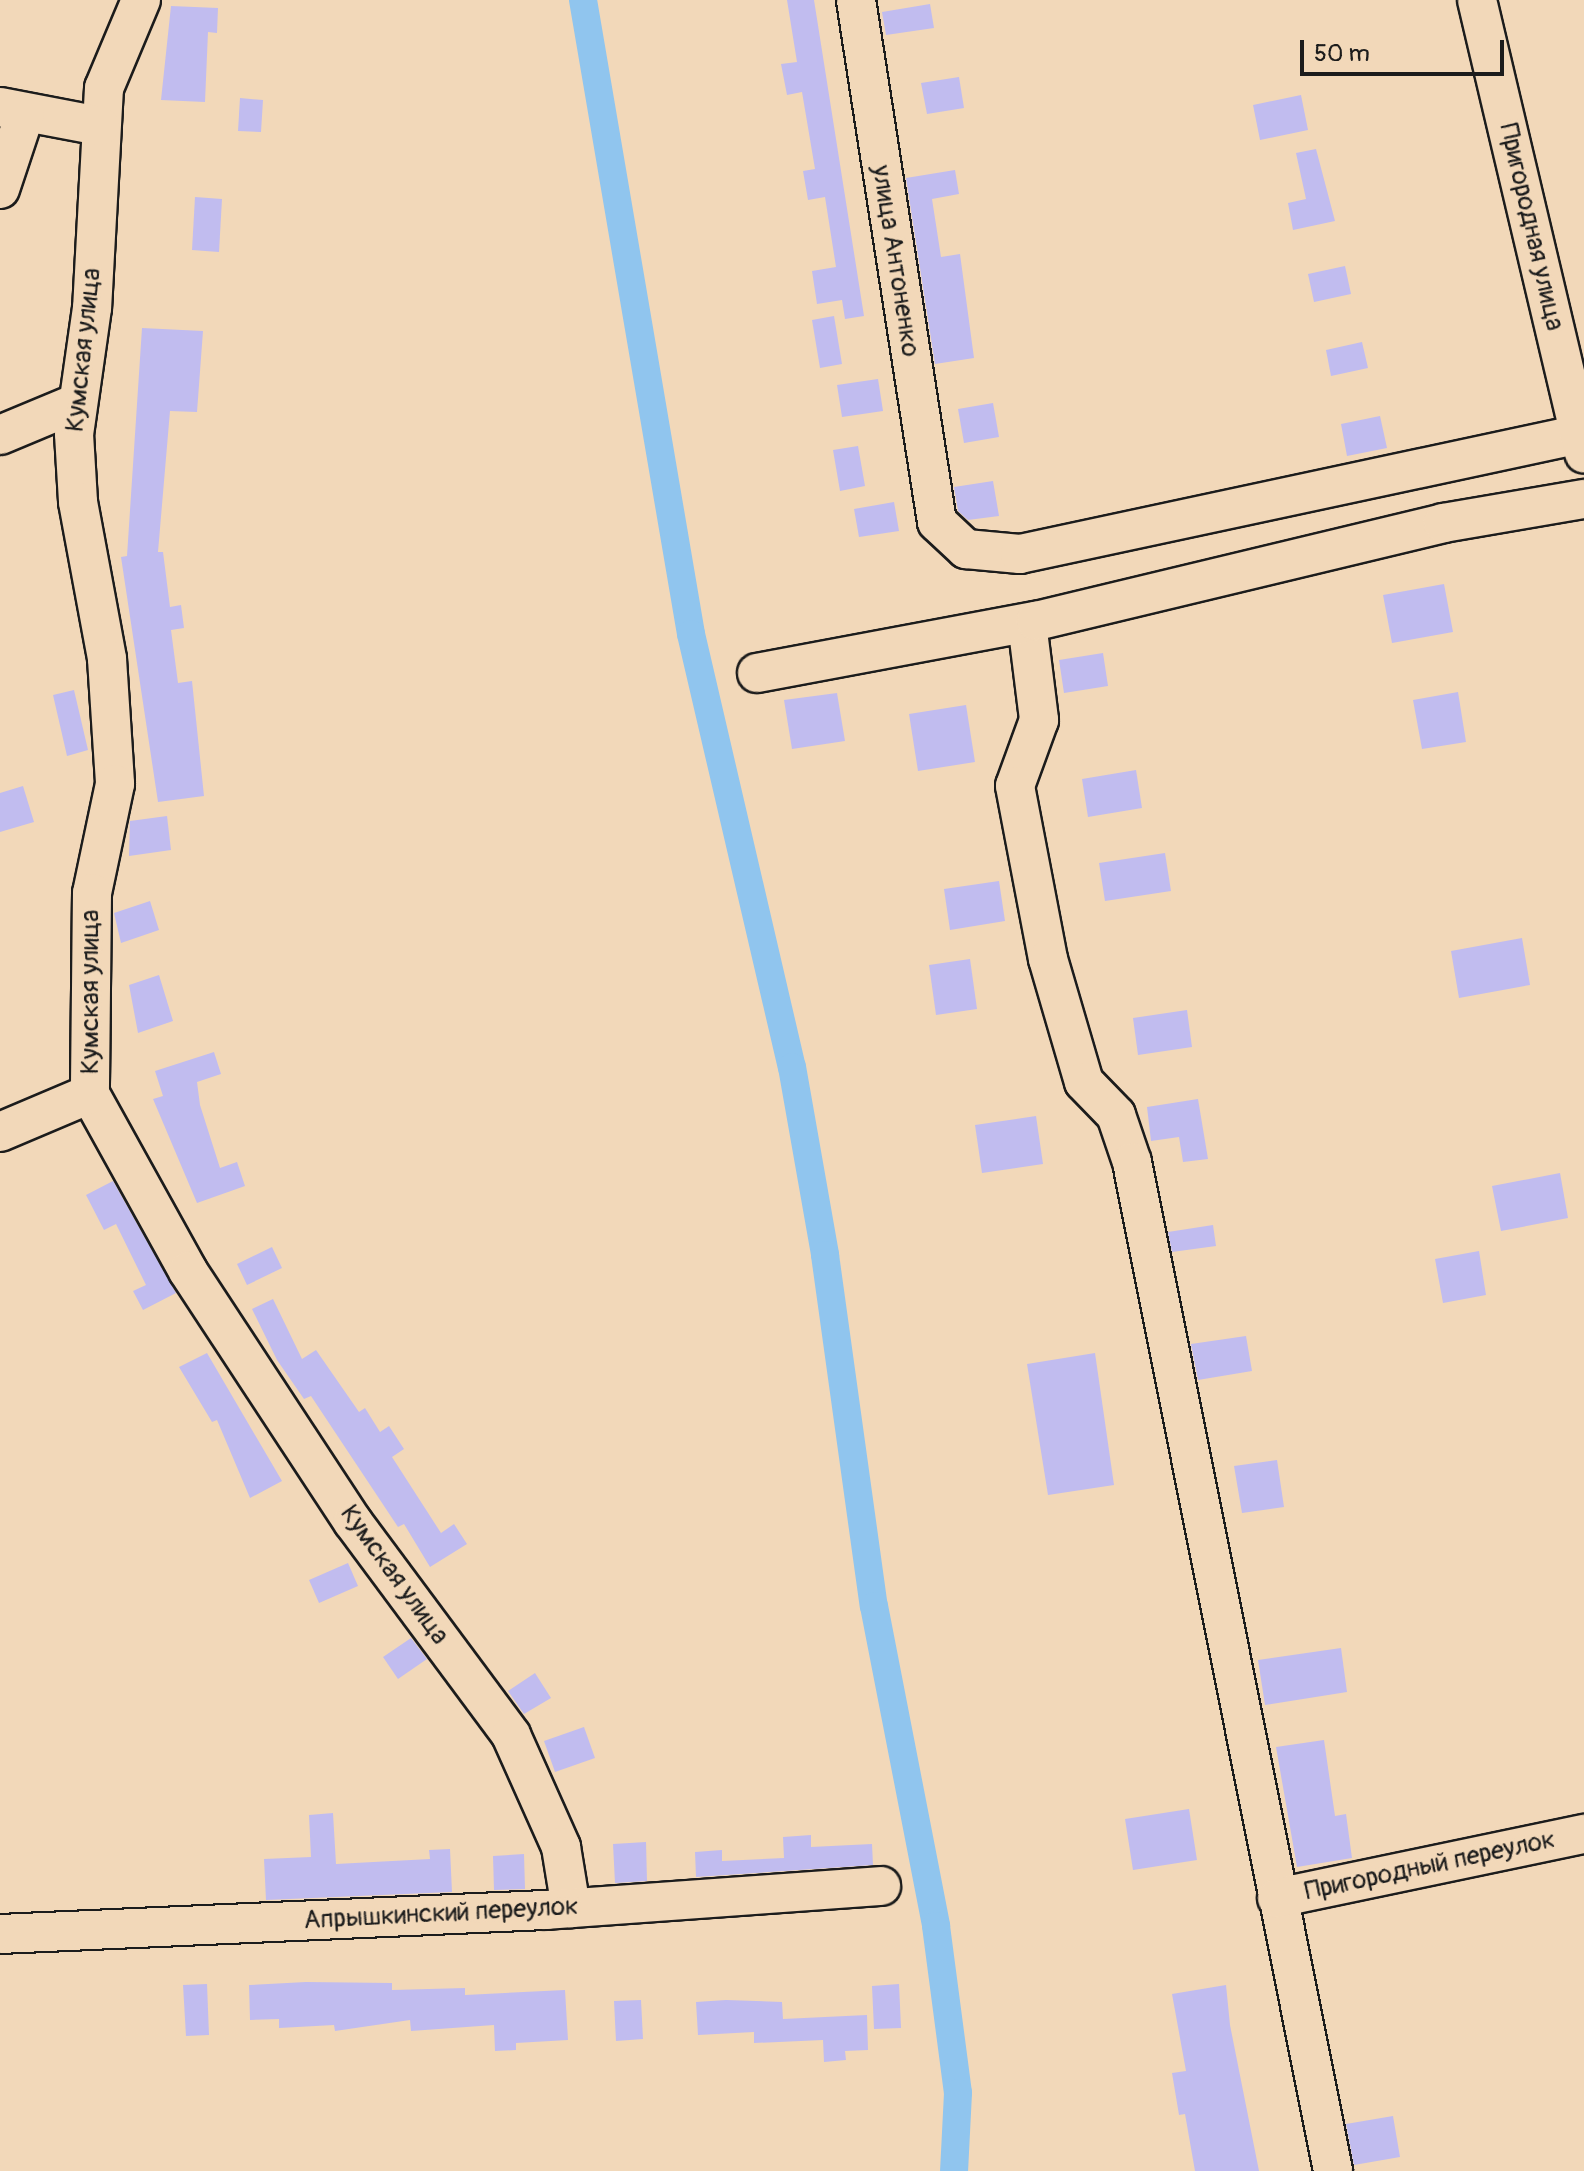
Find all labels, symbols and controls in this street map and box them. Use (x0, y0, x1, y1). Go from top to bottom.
scale bar (1304, 24, 1508, 74)
text: 50 m (1314, 39, 1370, 68)
street label: Пригородная улица (1492, 120, 1570, 334)
street label: улица Антоненко (864, 163, 926, 359)
street label: Кумская улица (60, 267, 108, 433)
street label: Кумская улица (75, 910, 107, 1074)
street label: Кумская улица (333, 1499, 455, 1651)
street label: Пригородный переулок (1302, 1824, 1558, 1908)
street label: Апрышкинский переулок (303, 1891, 579, 1937)

